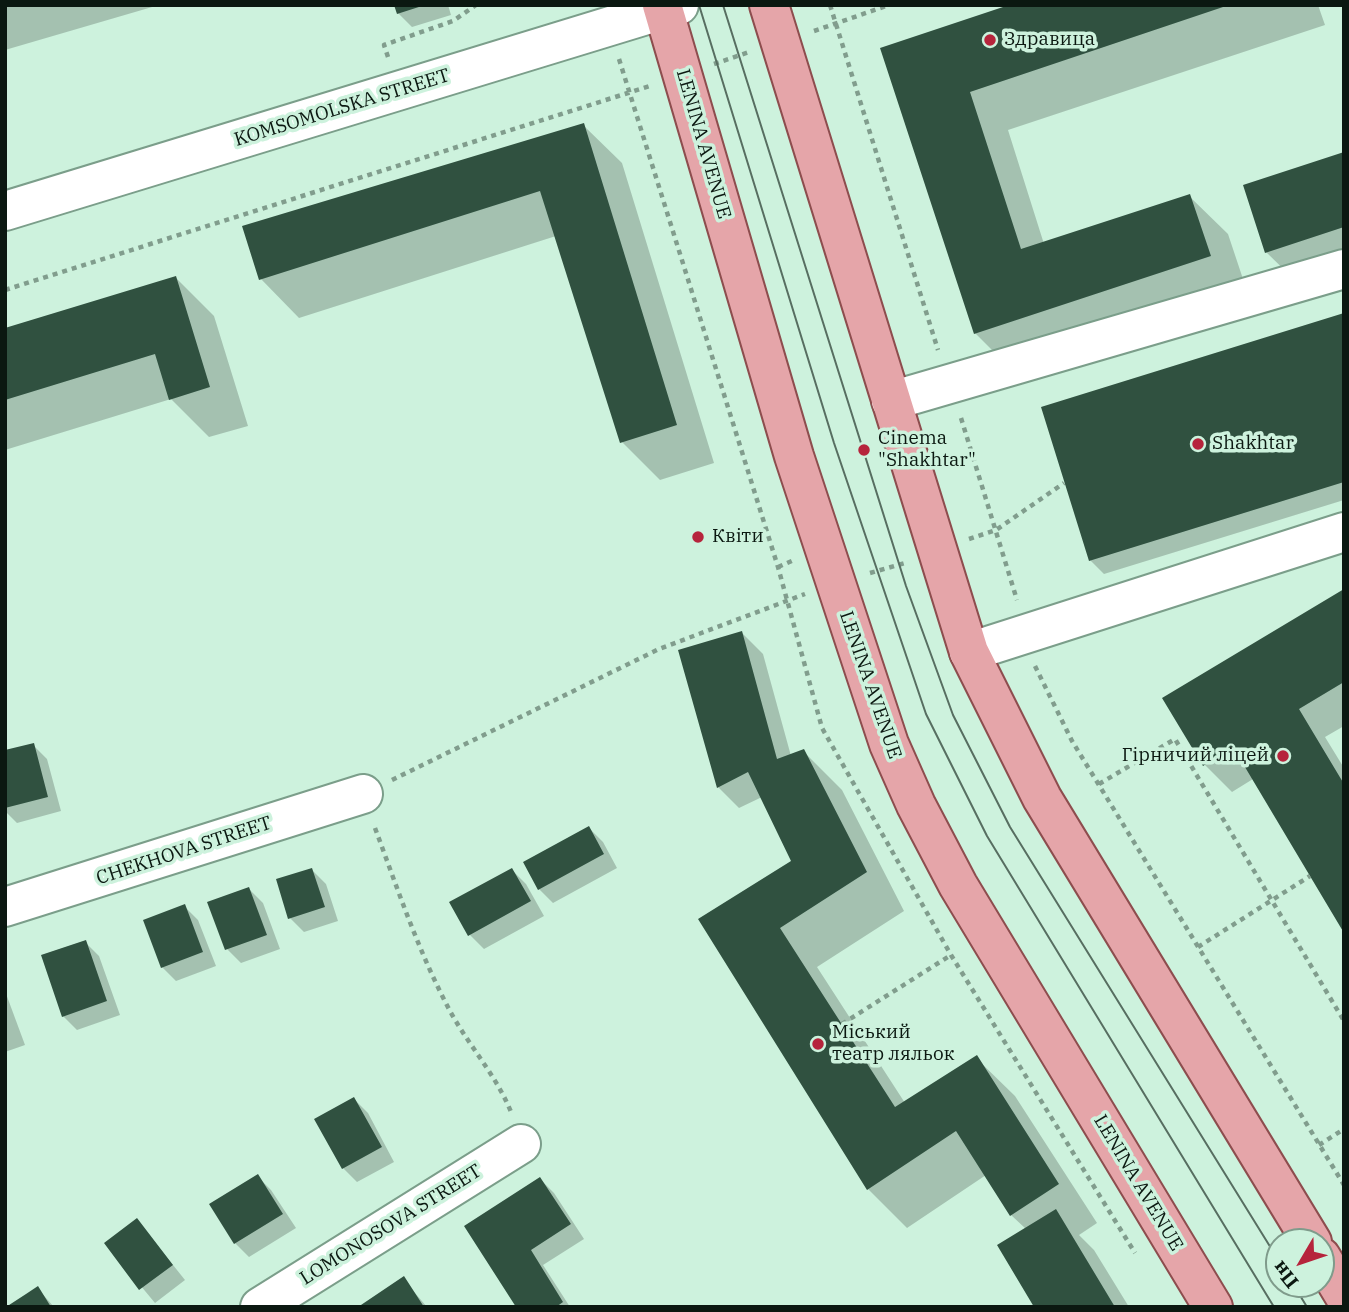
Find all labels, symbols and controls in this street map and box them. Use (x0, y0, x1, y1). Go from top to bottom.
place label: Здравица (1004, 29, 1095, 51)
marker: Здравица (982, 32, 998, 48)
street label: KOMSOMOLSKA STREET (231, 64, 453, 152)
street label: LENINA AVENUE (671, 67, 735, 221)
place label: Cinema "Shakhtar" (878, 428, 976, 472)
place label: Shakhtar (1212, 433, 1294, 455)
marker: Shakhtar (1190, 436, 1206, 452)
marker: Cinema "Shakhtar" (856, 442, 872, 458)
place label: Квіти (712, 526, 764, 548)
marker: Квіти (690, 529, 706, 545)
street label: LENINA AVENUE (834, 608, 906, 762)
place label: Гірничий ліцей (1122, 745, 1269, 767)
marker: Гірничий ліцей (1275, 748, 1291, 764)
street label: CHEKHOVA STREET (93, 812, 275, 890)
place label: Міський театр ляльок (832, 1022, 955, 1066)
marker: Міський театр ляльок (810, 1036, 826, 1052)
street label: LENINA AVENUE (1088, 1111, 1188, 1255)
street label: LOMONOSOVA STREET (296, 1160, 486, 1290)
north arrow (1265, 1228, 1335, 1298)
text: Пн (1267, 1256, 1303, 1294)

